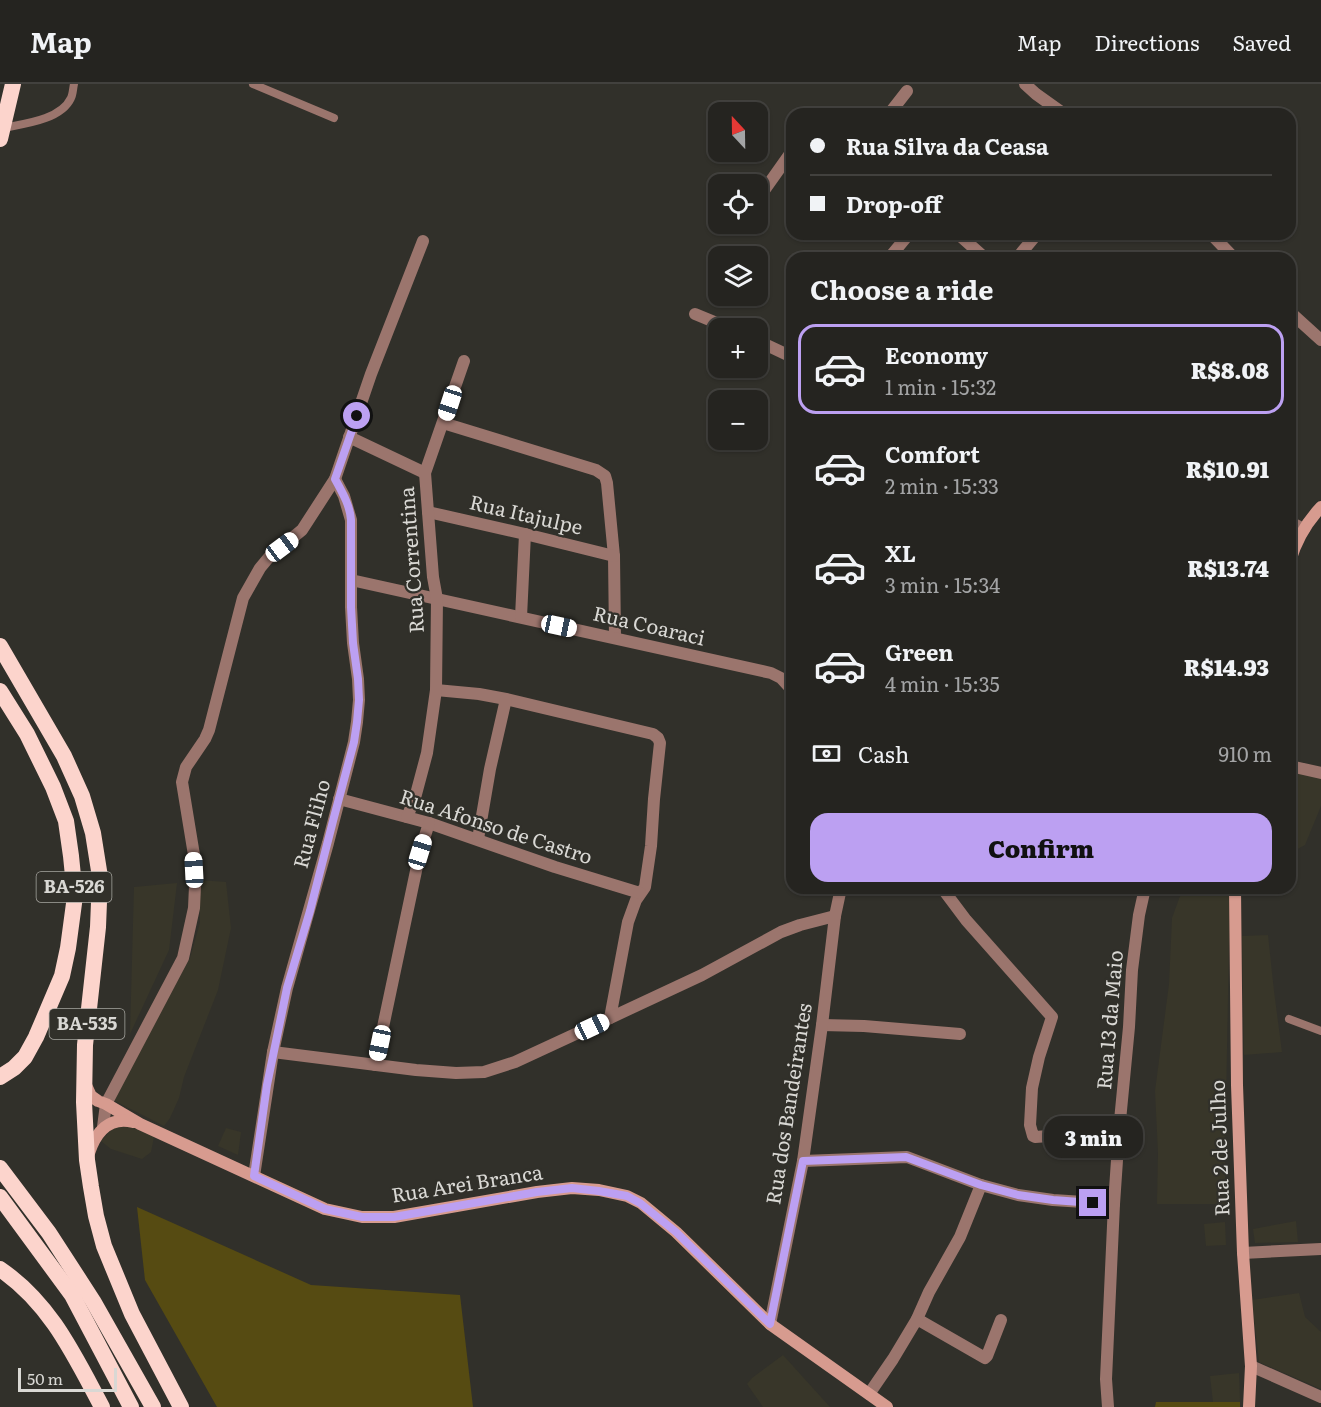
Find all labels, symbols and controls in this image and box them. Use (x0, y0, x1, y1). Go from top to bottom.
text: Map (30, 20, 92, 62)
text: Map (1017, 26, 1062, 57)
text: Directions (1095, 26, 1200, 57)
text: Saved (1233, 26, 1291, 57)
north arrow (708, 102, 768, 162)
map controls (708, 102, 768, 450)
text: Rua Silva da Ceasa (846, 129, 1049, 162)
button: locate (708, 174, 768, 234)
text: Drop-off (846, 187, 942, 220)
button: layers (708, 246, 768, 306)
text: Choose a ride (810, 268, 993, 308)
button: + (708, 318, 768, 378)
text: Economy (885, 338, 988, 371)
icon: car (813, 342, 867, 396)
text: R$8.08 (1191, 353, 1269, 386)
text: 1 min · 15:32 (885, 371, 996, 401)
car (436, 383, 464, 423)
button: − (708, 390, 768, 450)
route start (343, 402, 370, 429)
text: Comfort (885, 437, 980, 470)
icon: car (813, 441, 867, 495)
text: R$10.91 (1186, 452, 1269, 485)
text: 2 min · 15:33 (885, 470, 999, 500)
street label: Rua Itajulpe (467, 485, 586, 541)
street label: Rua Correntina (390, 486, 430, 634)
car (262, 529, 302, 565)
text: XL (885, 536, 916, 569)
icon: car (813, 540, 867, 594)
text: R$13.74 (1187, 551, 1269, 584)
text: 3 min · 15:34 (885, 569, 1000, 599)
street label: Rua Coaraci (590, 597, 709, 652)
car (540, 613, 578, 639)
text: Green (885, 635, 954, 668)
icon: car (813, 639, 867, 693)
text: R$14.93 (1184, 650, 1269, 683)
text: 4 min · 15:35 (885, 668, 1000, 698)
icon: cash (810, 737, 843, 770)
text: Cash (858, 737, 909, 770)
text: 910 m (1218, 738, 1272, 768)
street label: Rua Fliho (284, 776, 336, 871)
street label: Rua Afonso de Castro (396, 780, 597, 870)
button: Confirm (810, 813, 1272, 882)
car (406, 832, 434, 872)
car (184, 852, 204, 888)
road number: BA-526 (36, 872, 112, 902)
street label: Rua 13 da Maio (1087, 949, 1129, 1091)
street label: Rua dos Bandeirantes (756, 1001, 818, 1206)
road number: BA-535 (50, 1009, 124, 1039)
car (572, 1011, 612, 1043)
car (367, 1024, 393, 1062)
street label: Rua 2 de Julho (1201, 1079, 1235, 1217)
callout: 3 min (1044, 1116, 1142, 1158)
text: 3 min (1065, 1122, 1122, 1152)
street label: Rua Arei Branca (389, 1155, 545, 1209)
route end (1079, 1189, 1106, 1216)
scale bar (18, 1365, 117, 1392)
text: 50 m (27, 1366, 63, 1390)

